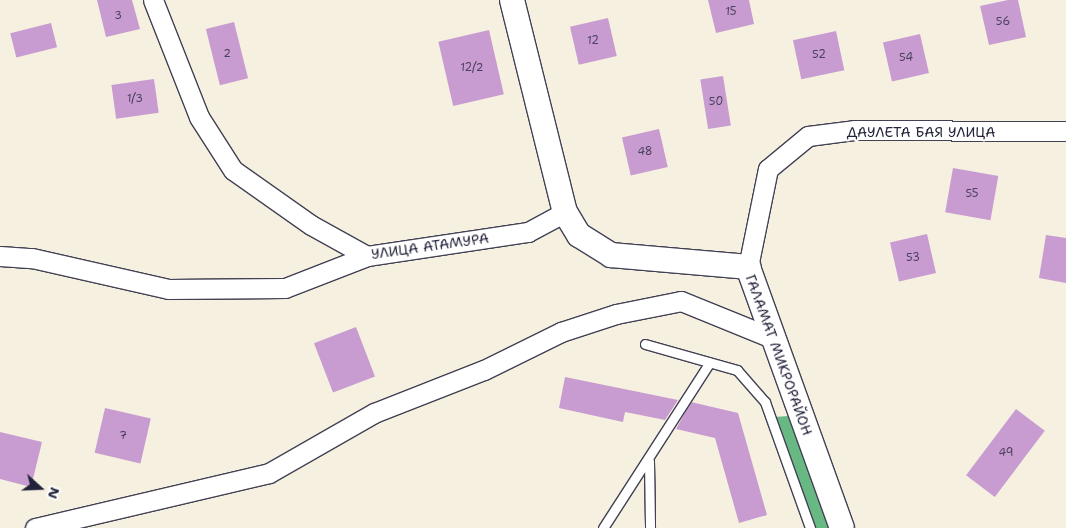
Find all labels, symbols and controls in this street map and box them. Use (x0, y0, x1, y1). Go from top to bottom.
house number: 15 (725, 5, 737, 19)
house number: 3 (114, 9, 122, 23)
house number: 56 (996, 15, 1010, 29)
house number: 12 (587, 34, 599, 48)
house number: 2 (223, 47, 231, 61)
house number: 52 (812, 48, 826, 62)
house number: 54 (899, 51, 913, 65)
house number: 12/2 (461, 61, 483, 75)
house number: 1/3 (127, 92, 143, 106)
house number: 50 (709, 95, 723, 109)
street label: ДАУЛЕТА БАЯ УЛИЦА (847, 124, 995, 140)
house number: 48 (637, 145, 653, 159)
house number: 55 (965, 187, 979, 201)
street label: УЛИЦА АТАМУРА (370, 229, 490, 263)
house number: 53 (906, 251, 920, 265)
street label: ГАЛАМАТ МИКРОРАЙОН (742, 272, 816, 438)
house number: 7 (119, 429, 127, 443)
house number: 49 (999, 446, 1013, 460)
north arrow (15, 463, 65, 513)
text: N (44, 485, 64, 501)

